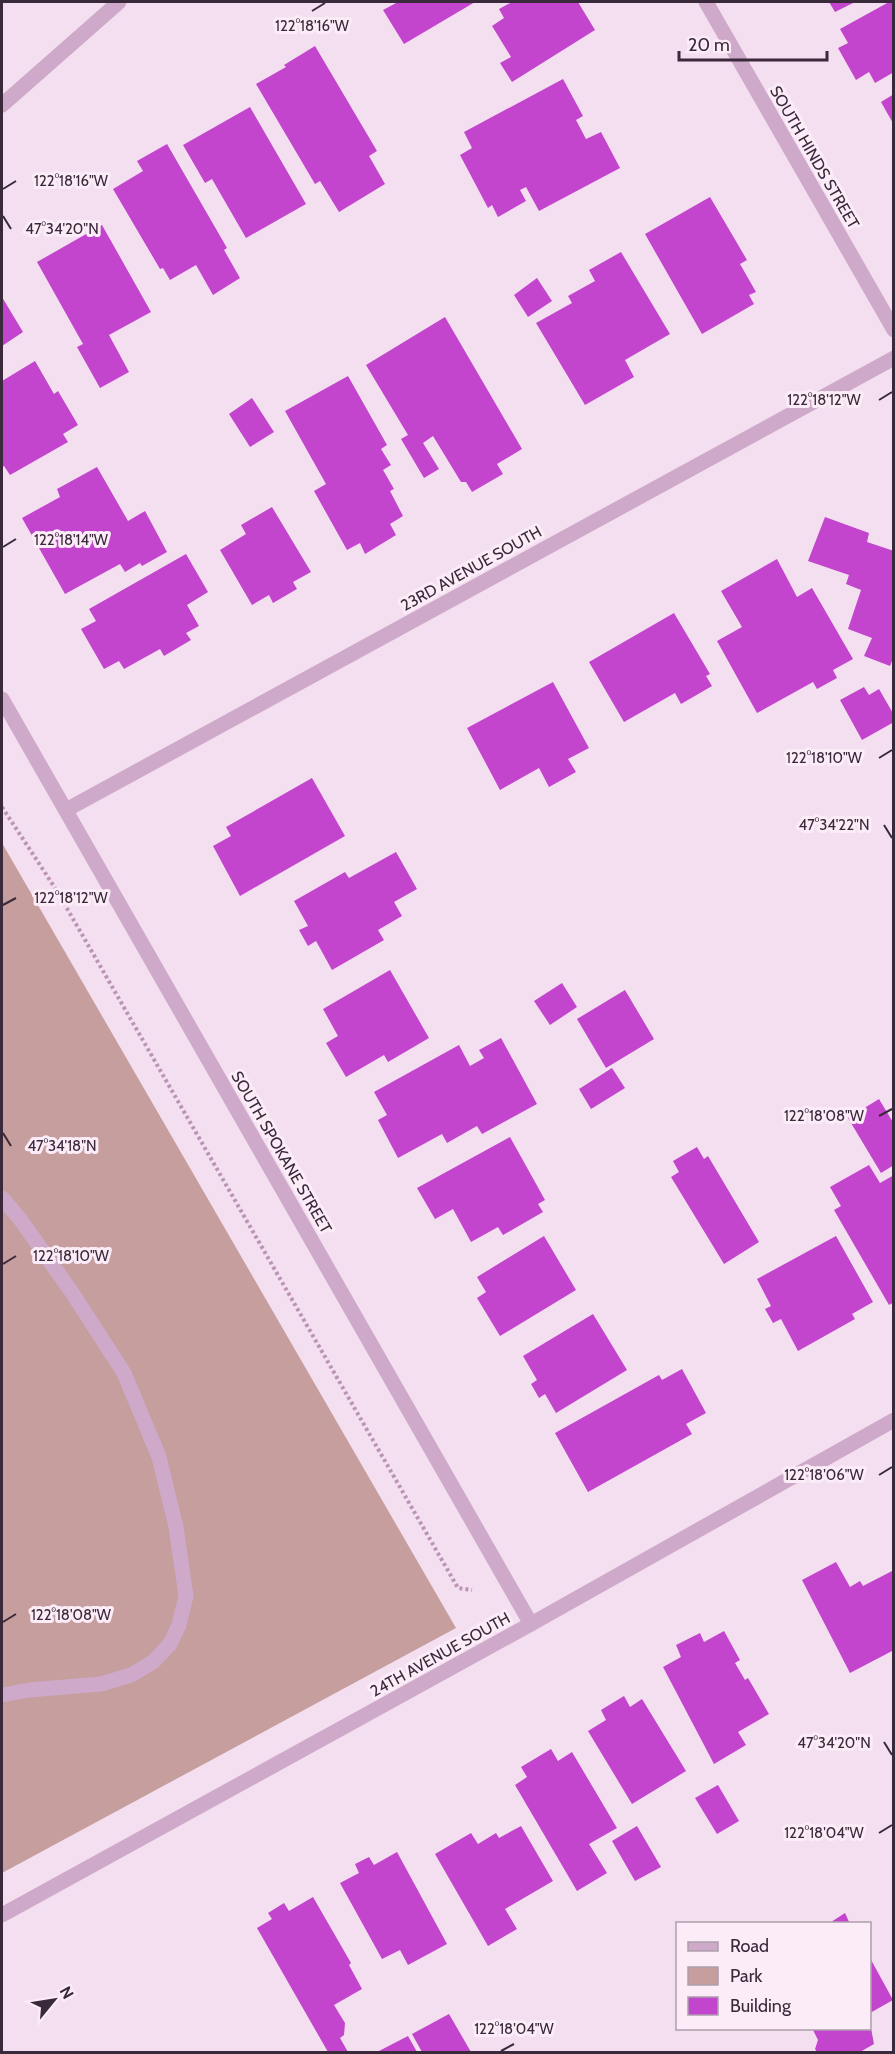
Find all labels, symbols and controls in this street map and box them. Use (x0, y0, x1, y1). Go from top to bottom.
text: 122°18'16"W (275, 17, 350, 35)
scale bar (679, 24, 828, 62)
text: 20 m (688, 34, 730, 56)
street label: SOUTH HINDS STREET (766, 82, 863, 232)
text: 122°18'16"W (34, 172, 109, 190)
text: 47°34'20"N (25, 220, 99, 238)
text: 122°18'12"W (787, 391, 861, 409)
street label: 23RD AVENUE SOUTH (398, 522, 545, 615)
text: 122°18'14"W (34, 531, 109, 549)
text: 122°18'10"W (786, 749, 863, 767)
text: 47°34'22"N (799, 816, 869, 834)
text: 122°18'12"W (34, 889, 108, 907)
street label: SOUTH SPOKANE STREET (227, 1068, 336, 1237)
text: 122°18'08"W (784, 1107, 865, 1125)
text: 47°34'18"N (27, 1137, 97, 1155)
text: 122°18'10"W (33, 1247, 110, 1265)
text: 122°18'06"W (784, 1466, 865, 1484)
text: 122°18'08"W (31, 1606, 112, 1624)
street label: 24TH AVENUE SOUTH (367, 1608, 513, 1701)
text: 47°34'20"N (797, 1734, 871, 1752)
text: 122°18'04"W (784, 1824, 865, 1842)
legend (676, 1922, 871, 2030)
text: Road (730, 1935, 769, 1957)
text: Park (730, 1965, 763, 1987)
north arrow (24, 1970, 84, 2030)
text: N (56, 1983, 78, 2002)
text: Building (730, 1995, 792, 2017)
text: 122°18'04"W (474, 2020, 555, 2038)

